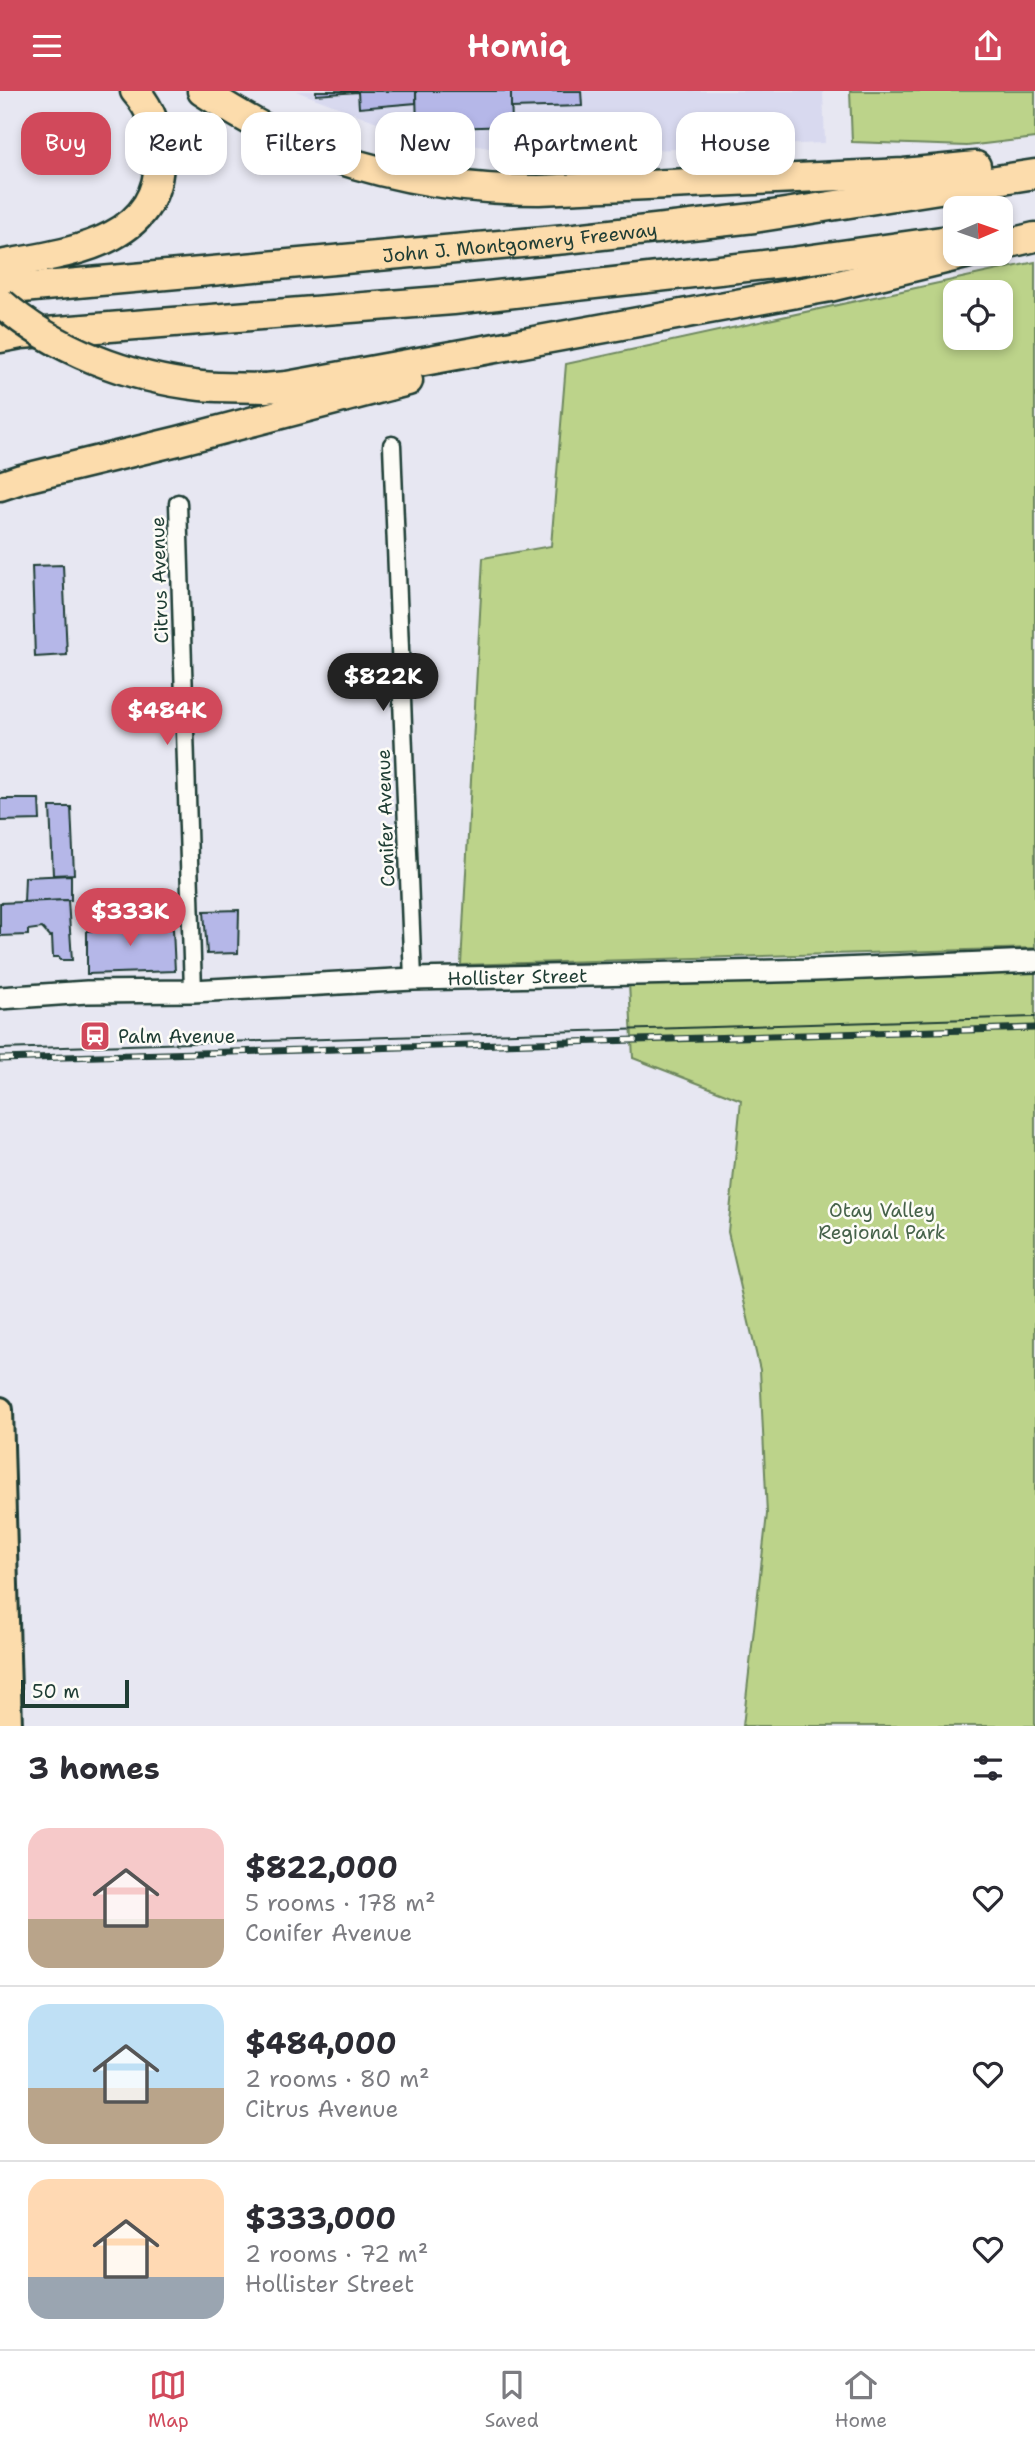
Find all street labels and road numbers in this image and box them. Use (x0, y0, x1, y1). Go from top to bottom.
street label: John J. Montgomery Freeway (381, 217, 659, 268)
street label: Citrus Avenue (145, 516, 174, 644)
street label: Conifer Avenue (371, 748, 400, 888)
street label: Hollister Street (447, 963, 588, 991)

